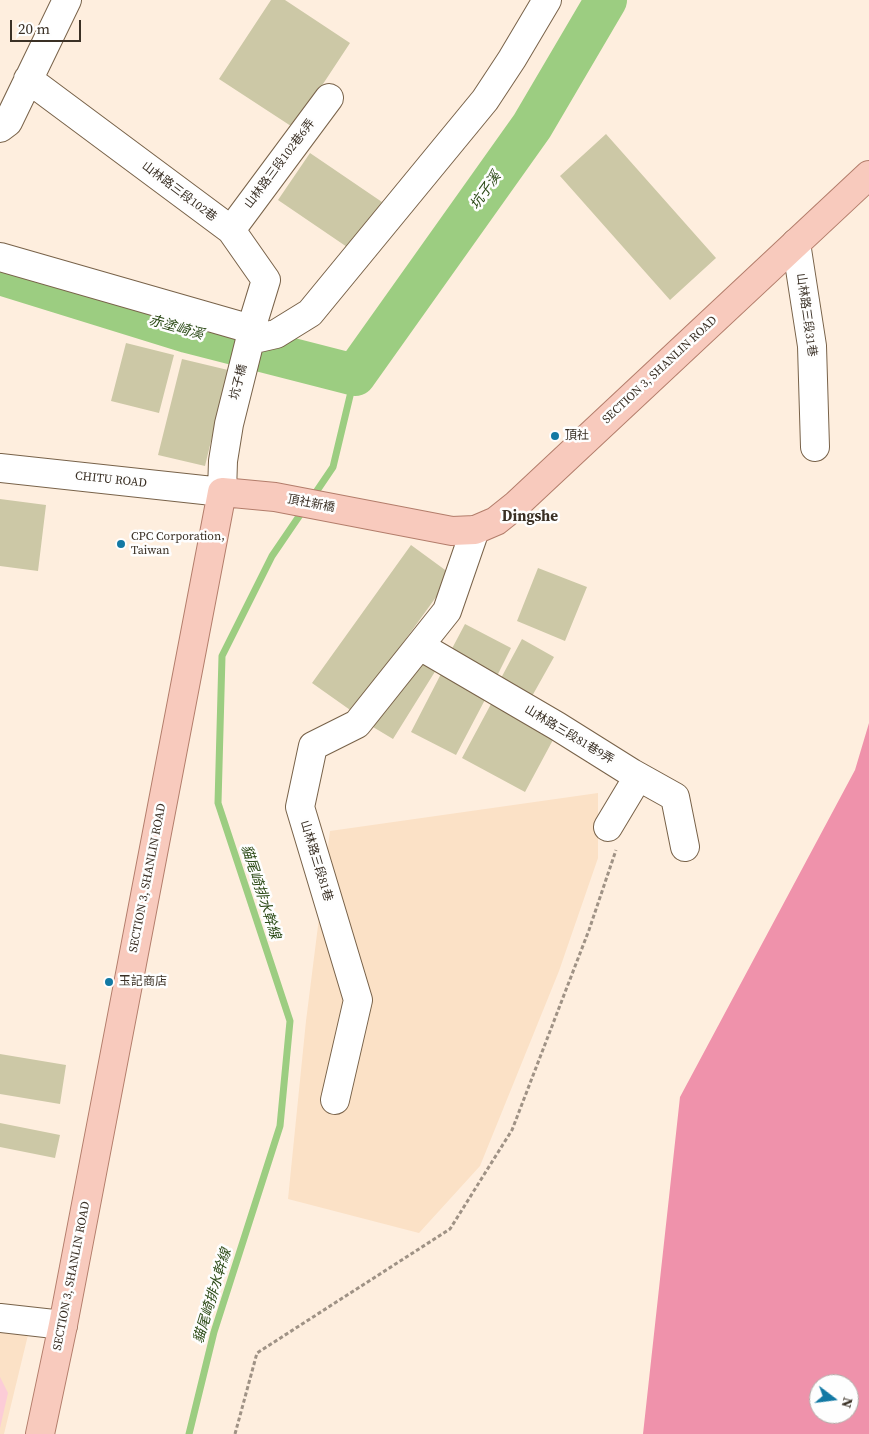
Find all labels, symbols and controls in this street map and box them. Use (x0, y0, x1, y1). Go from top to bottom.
scale bar (12, 10, 84, 42)
text: 20 m (18, 18, 50, 39)
street label: 山林路三段102巷6弄 (242, 117, 318, 211)
street label: 山林路三段102巷 (139, 159, 219, 225)
water label: 坑子溪 (467, 169, 505, 213)
street label: 山林路三段31巷 (793, 272, 819, 358)
water label: 赤塗崎溪 (147, 312, 205, 344)
street label: SECTION 3, SHANLIN ROAD (600, 313, 720, 427)
street label: 坑子橋 (228, 363, 250, 401)
place label: 頂社 (565, 429, 589, 443)
marker: 頂社 (549, 430, 561, 442)
street label: CHITU ROAD (74, 469, 148, 491)
street label: 頂社新橋 (286, 492, 336, 516)
district label: Dingshe (502, 508, 558, 526)
place label: CPC Corporation, Taiwan (131, 530, 225, 558)
marker: CPC Corporation, Taiwan (115, 538, 127, 550)
street label: 山林路三段81巷9弄 (522, 703, 616, 767)
street label: SECTION 3, SHANLIN ROAD (126, 802, 170, 954)
street label: 山林路三段81巷 (297, 819, 335, 903)
water label: 貓尾崎排水幹線 (237, 843, 283, 941)
place label: 玉記商店 (119, 975, 167, 989)
marker: 玉記商店 (103, 976, 115, 988)
street label: SECTION 3, SHANLIN ROAD (50, 1200, 94, 1352)
water label: 貓尾崎排水幹線 (191, 1247, 235, 1345)
north arrow (809, 1374, 859, 1424)
text: N (837, 1395, 859, 1410)

